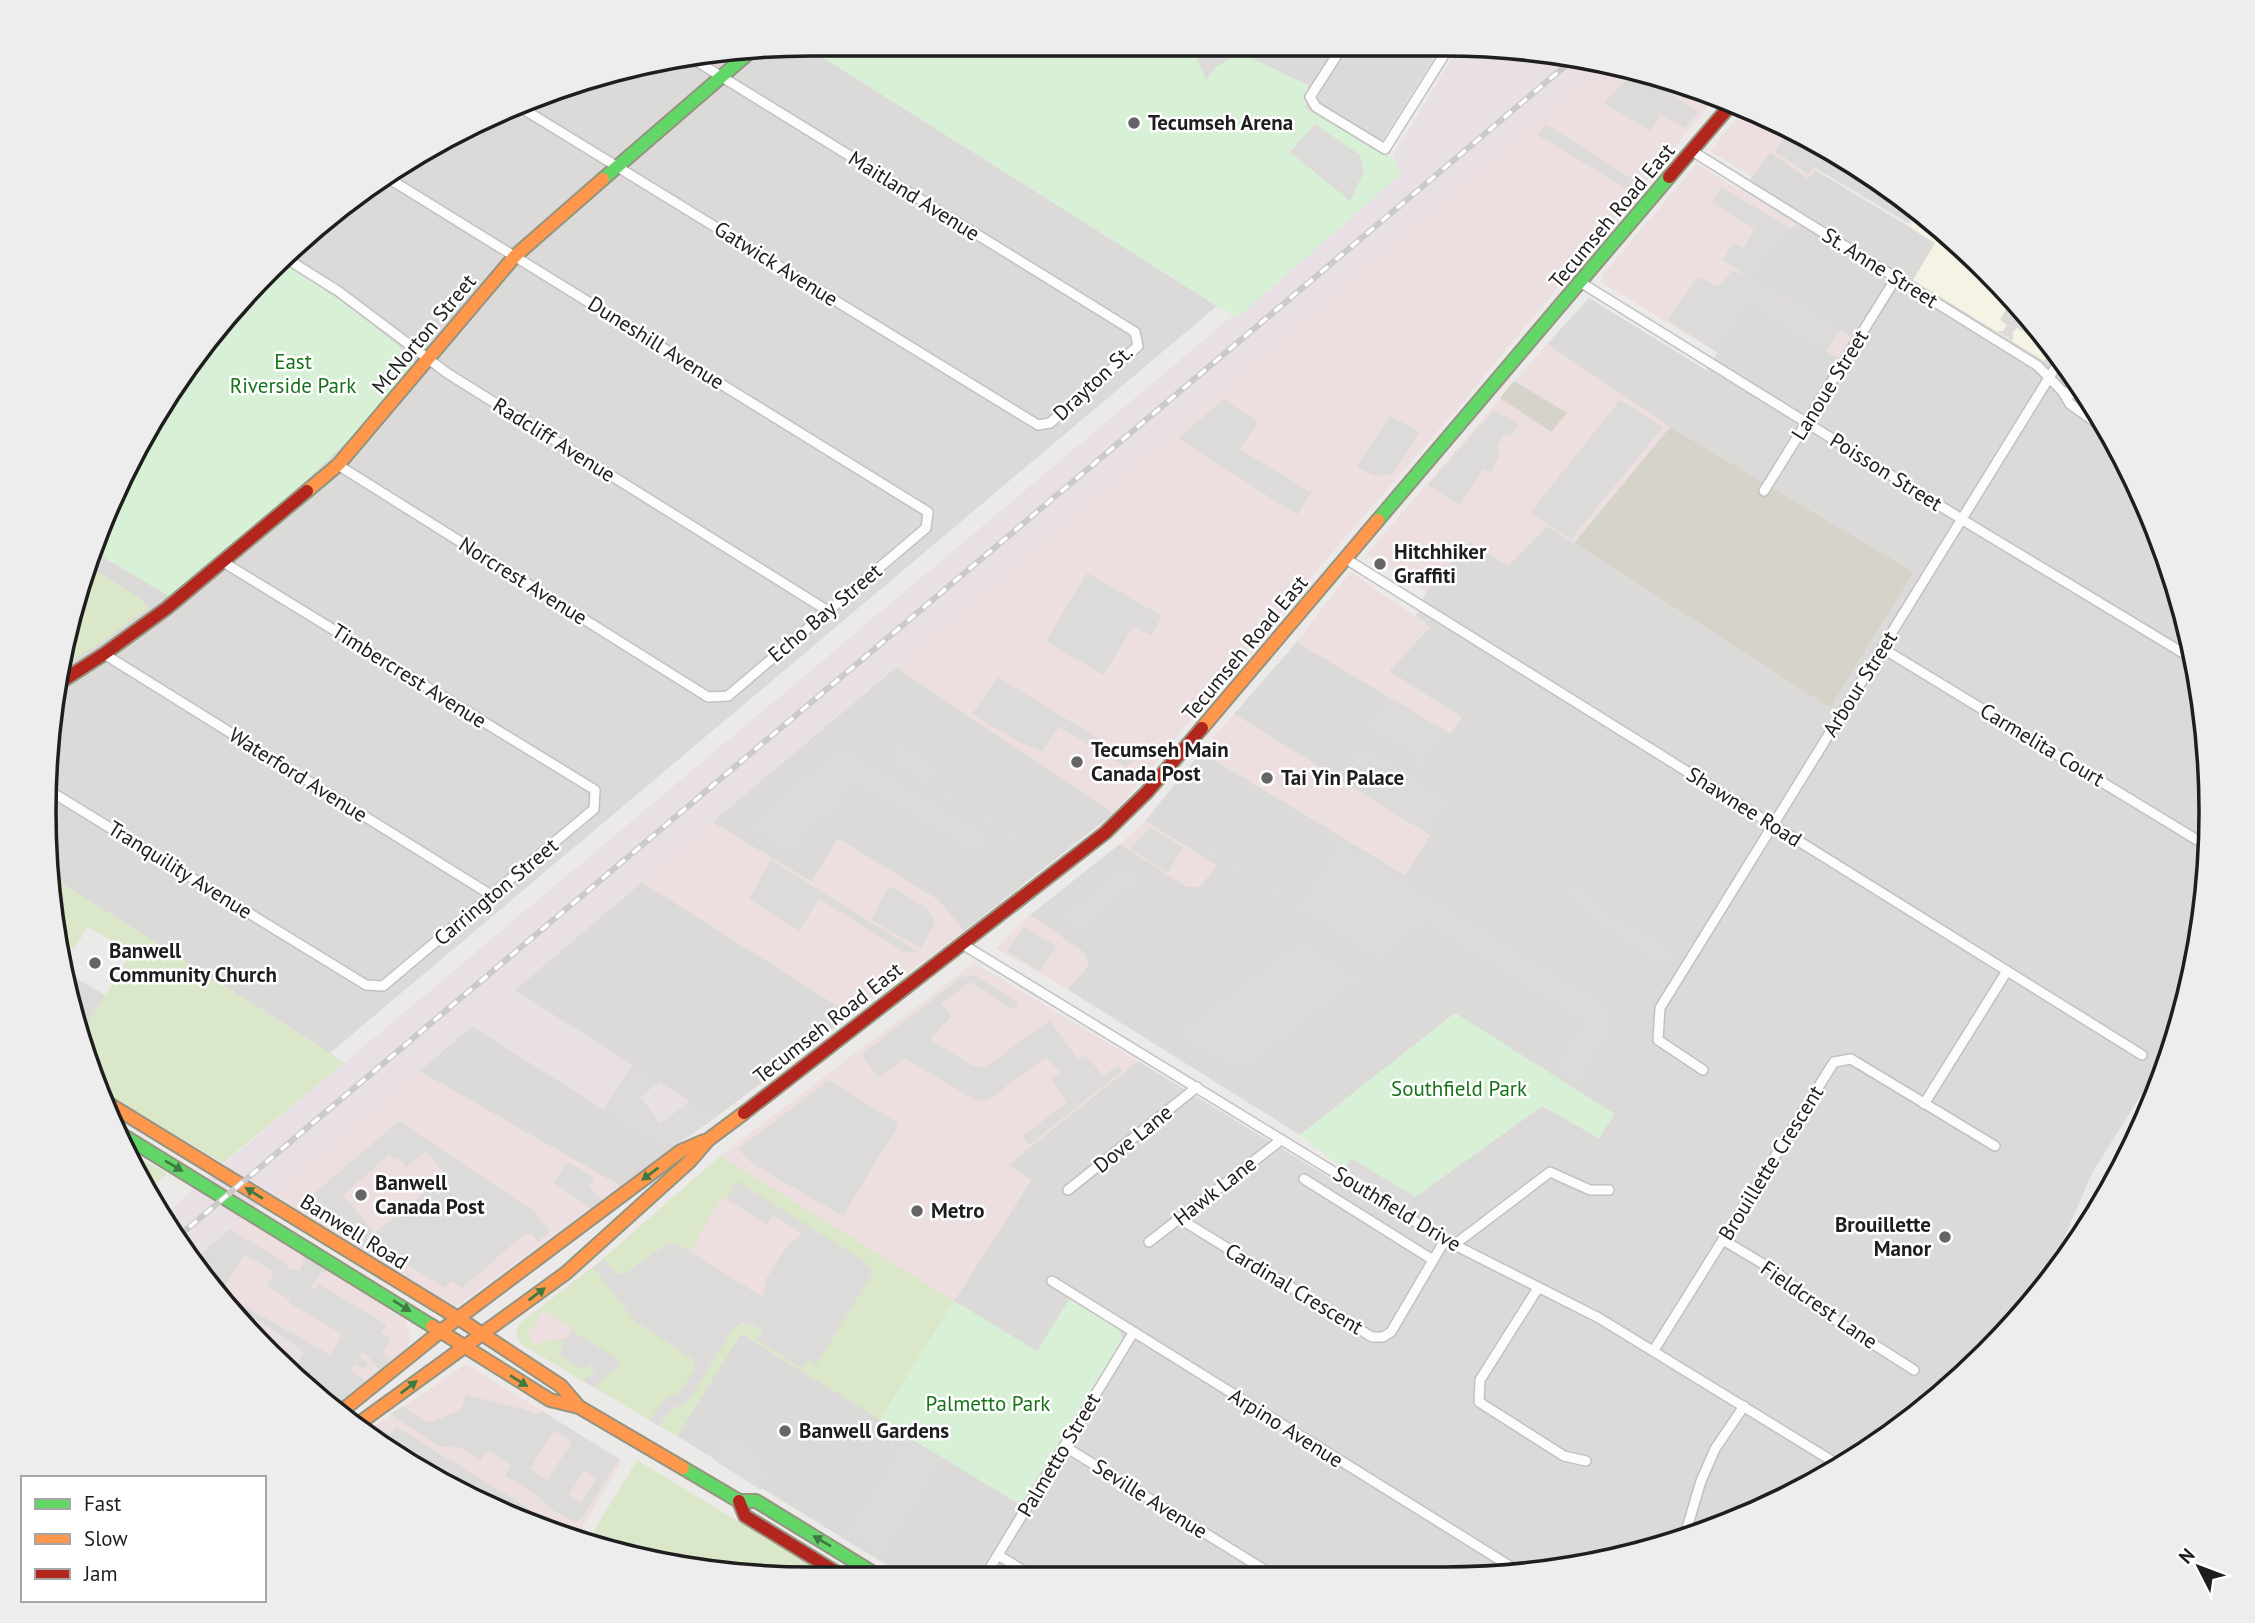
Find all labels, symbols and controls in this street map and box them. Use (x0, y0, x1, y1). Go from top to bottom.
place label: Tecumseh Arena (1148, 109, 1293, 136)
marker: Tecumseh Arena (1126, 115, 1142, 131)
street label: Tecumseh Road East (1543, 137, 1680, 294)
street label: Maitland Avenue (844, 144, 985, 247)
street label: Gatwick Avenue (709, 215, 843, 312)
street label: St. Anne Street (1817, 221, 1943, 314)
street label: McNorton Street (366, 268, 482, 399)
street label: Duneshill Avenue (583, 290, 730, 395)
street label: Lanoue Street (1785, 325, 1874, 445)
street label: Drayton St. (1047, 339, 1138, 426)
park label: East Riverside Park (230, 348, 356, 399)
street label: Radcliff Avenue (488, 391, 620, 488)
street label: Poisson Street (1825, 426, 1948, 517)
street label: Norcrest Avenue (454, 530, 592, 631)
place label: Hitchhiker Graffiti (1394, 538, 1487, 589)
marker: Hitchhiker Graffiti (1372, 556, 1388, 572)
street label: Echo Bay Street (762, 557, 887, 668)
street label: Tecumseh Road East (1176, 569, 1313, 726)
street label: Timbercrest Avenue (327, 617, 492, 734)
street label: Arbour Street (1816, 626, 1903, 742)
street label: Carmelita Court (1975, 697, 2109, 792)
street label: Waterford Avenue (224, 721, 373, 828)
place label: Tecumseh Main Canada Post (1091, 736, 1229, 787)
marker: Tecumseh Main Canada Post (1069, 754, 1085, 770)
street label: Shawnee Road (1681, 760, 1807, 853)
place label: Tai Yin Palace (1281, 764, 1404, 791)
marker: Tai Yin Palace (1259, 770, 1275, 786)
street label: Tranquility Avenue (103, 814, 257, 925)
street label: Carrington Street (428, 832, 563, 951)
place label: Banwell Community Church (109, 937, 277, 988)
marker: Banwell Community Church (87, 955, 103, 971)
street label: Tecumseh Road East (748, 956, 908, 1089)
park label: Southfield Park (1391, 1075, 1527, 1102)
street label: Brouillette Crescent (1712, 1080, 1829, 1245)
street label: Dove Lane (1088, 1099, 1178, 1179)
street label: Hawk Lane (1168, 1150, 1262, 1231)
one-way arrow (165, 1159, 184, 1172)
street label: Southfield Drive (1328, 1160, 1466, 1257)
one-way arrow (641, 1166, 659, 1180)
place label: Banwell Canada Post (375, 1169, 485, 1220)
one-way arrow (244, 1186, 263, 1199)
marker: Banwell Canada Post (353, 1187, 369, 1203)
street label: Banwell Road (295, 1188, 413, 1275)
place label: Metro (931, 1197, 984, 1224)
marker: Metro (909, 1203, 925, 1219)
place label: Brouillette Manor (1835, 1211, 1932, 1262)
marker: Brouillette Manor (1937, 1229, 1953, 1245)
street label: Cardinal Crescent (1220, 1237, 1368, 1340)
street label: Fieldcrest Lane (1756, 1254, 1883, 1355)
one-way arrow (528, 1287, 547, 1301)
one-way arrow (392, 1300, 411, 1313)
one-way arrow (510, 1375, 529, 1387)
one-way arrow (400, 1380, 419, 1394)
street label: Arpino Avenue (1224, 1382, 1348, 1473)
street label: Palmetto Street (1011, 1388, 1106, 1522)
park label: Palmetto Park (926, 1390, 1050, 1417)
place label: Banwell Gardens (799, 1417, 949, 1444)
marker: Banwell Gardens (777, 1423, 793, 1439)
street label: Seville Avenue (1088, 1453, 1213, 1545)
legend (21, 1476, 266, 1602)
text: Fast (84, 1490, 121, 1517)
text: Slow (84, 1525, 128, 1552)
north arrow (2164, 1532, 2234, 1602)
one-way arrow (812, 1535, 831, 1548)
text: N (2173, 1543, 2199, 1568)
text: Jam (83, 1560, 118, 1587)

